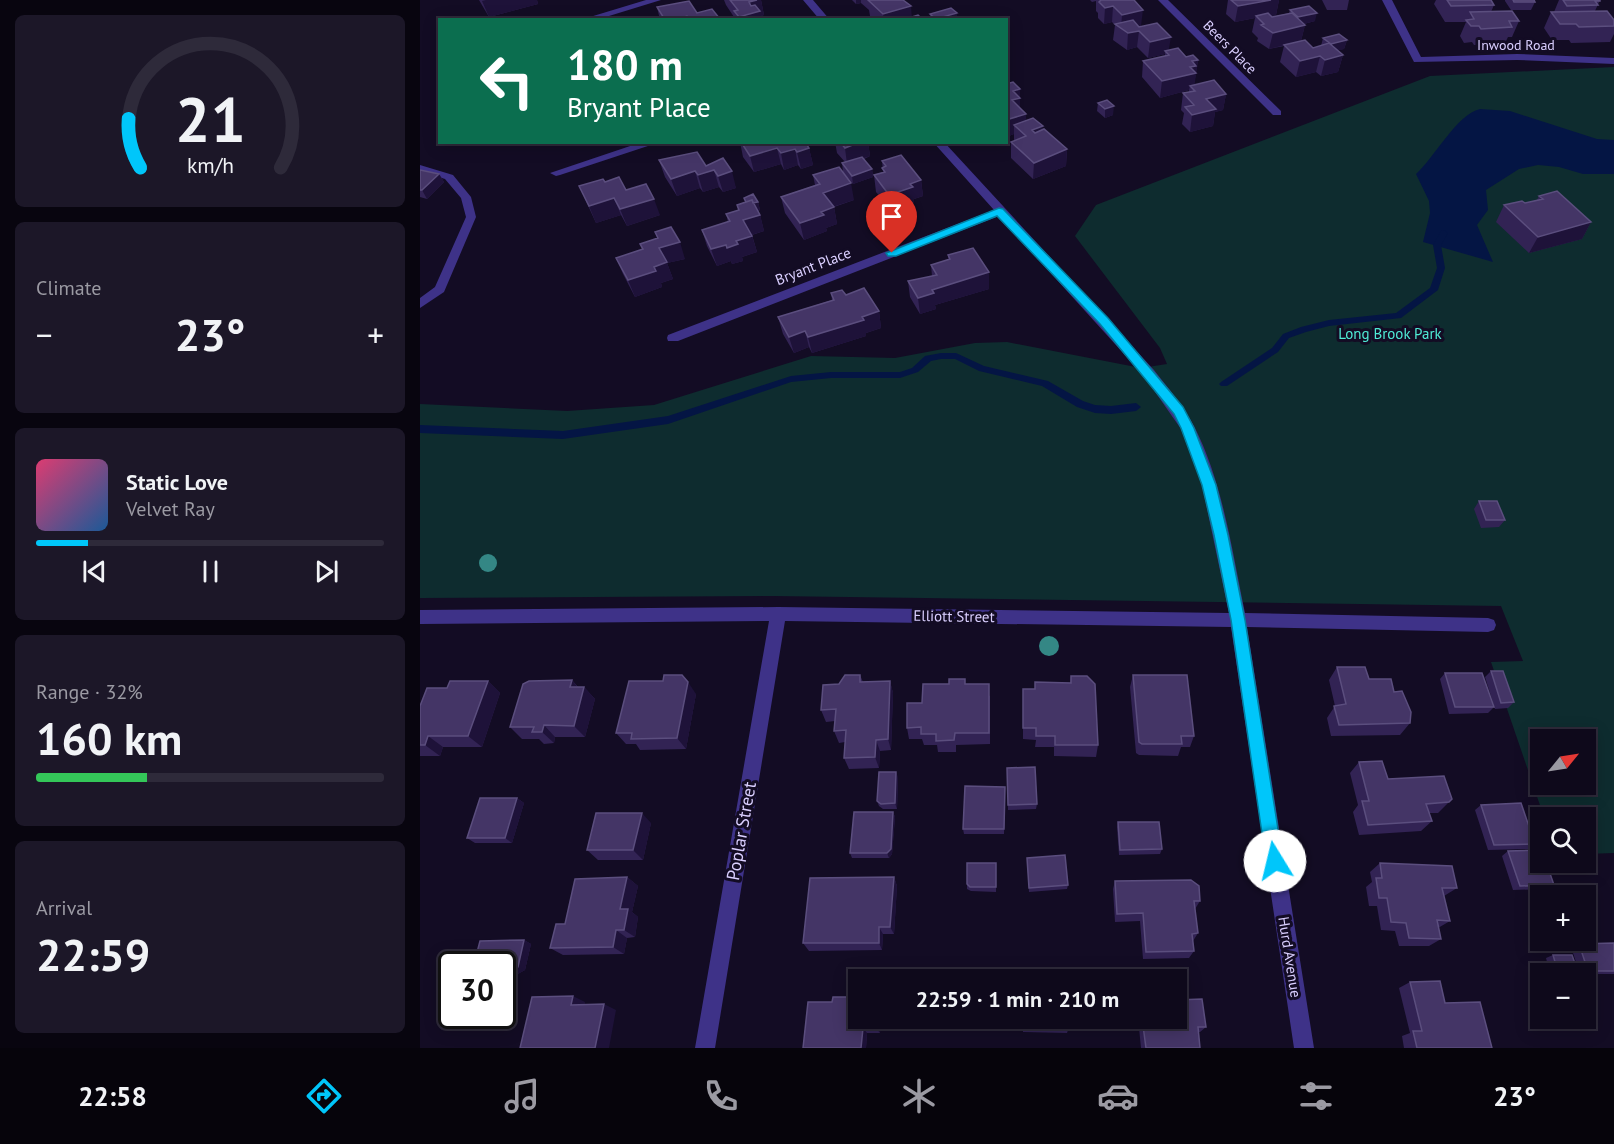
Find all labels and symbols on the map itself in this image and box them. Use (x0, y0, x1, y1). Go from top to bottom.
street label: Beers Place (1199, 16, 1261, 78)
street label: Inwood Road (1477, 36, 1555, 54)
pin (866, 191, 917, 253)
street label: Bryant Place (772, 243, 854, 289)
park label: Long Brook Park (1338, 324, 1443, 343)
street label: Elliott Street (913, 606, 995, 626)
north arrow (1530, 729, 1596, 795)
street label: Poplar Street (721, 780, 761, 882)
position arrow (1243, 829, 1307, 893)
street label: Hurd Avenue (1274, 915, 1306, 999)
speed limit sign: 30 (438, 951, 516, 1029)

